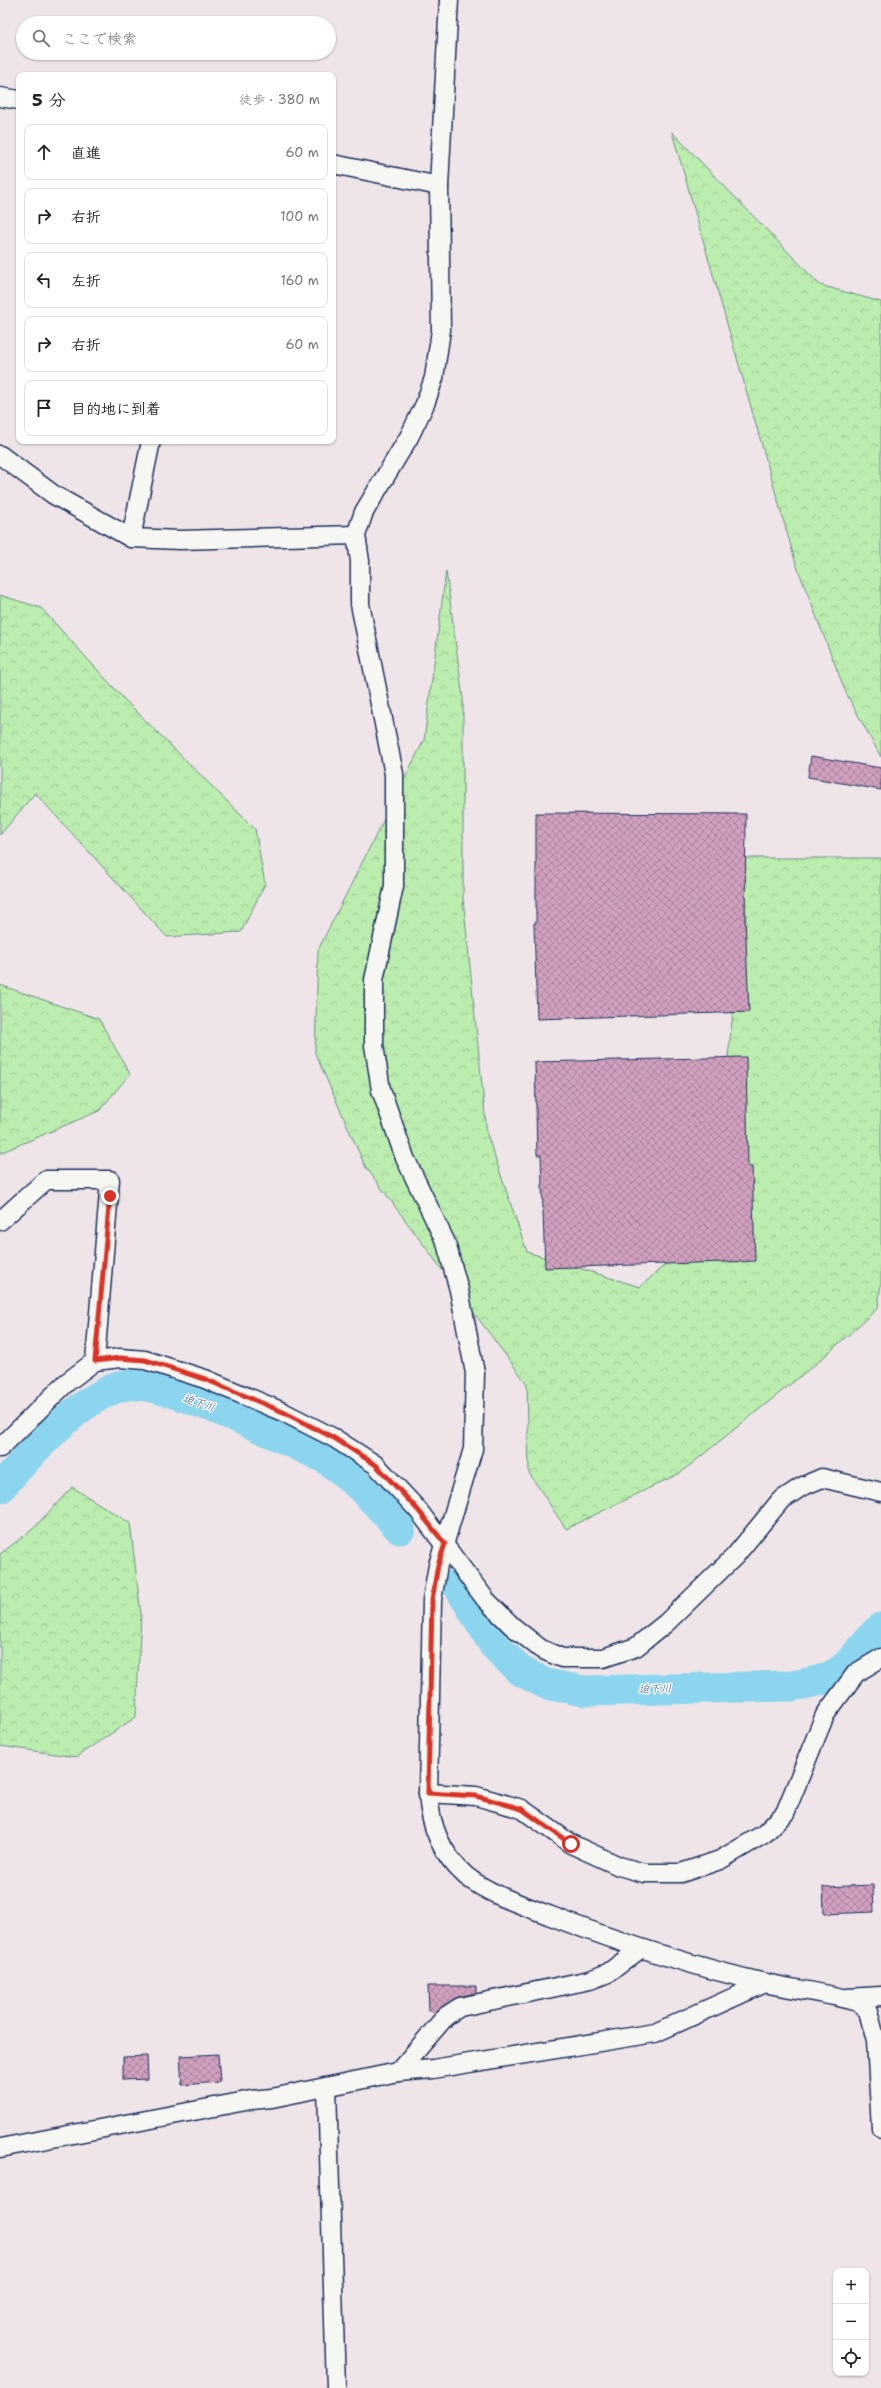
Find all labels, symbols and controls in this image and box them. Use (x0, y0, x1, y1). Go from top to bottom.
search box (16, 16, 336, 60)
icon: search (30, 27, 52, 49)
text: ここで検索 (62, 29, 137, 49)
text: 5 分 (32, 89, 65, 111)
text: 徒歩 · 380 m (239, 91, 320, 108)
icon: ahead (33, 141, 55, 163)
text: 直進 (71, 143, 101, 163)
text: 60 m (286, 144, 319, 161)
icon: right (33, 205, 55, 227)
text: 右折 (71, 207, 101, 227)
text: 100 m (280, 208, 319, 225)
icon: left (33, 269, 55, 291)
text: 左折 (71, 271, 101, 291)
text: 160 m (281, 272, 319, 289)
icon: right (33, 333, 55, 355)
text: 右折 (71, 335, 101, 355)
text: 60 m (286, 336, 319, 353)
icon: arrive (33, 397, 55, 419)
text: 目的地に到着 (71, 399, 161, 419)
route end (101, 1187, 119, 1205)
water label: 迫下川 (181, 1391, 217, 1415)
water label: 迫下川 (638, 1681, 672, 1697)
route start (562, 1835, 580, 1853)
map controls (833, 2268, 869, 2376)
button: + (833, 2268, 869, 2304)
button: − (833, 2304, 869, 2340)
button: locate (833, 2340, 869, 2376)

